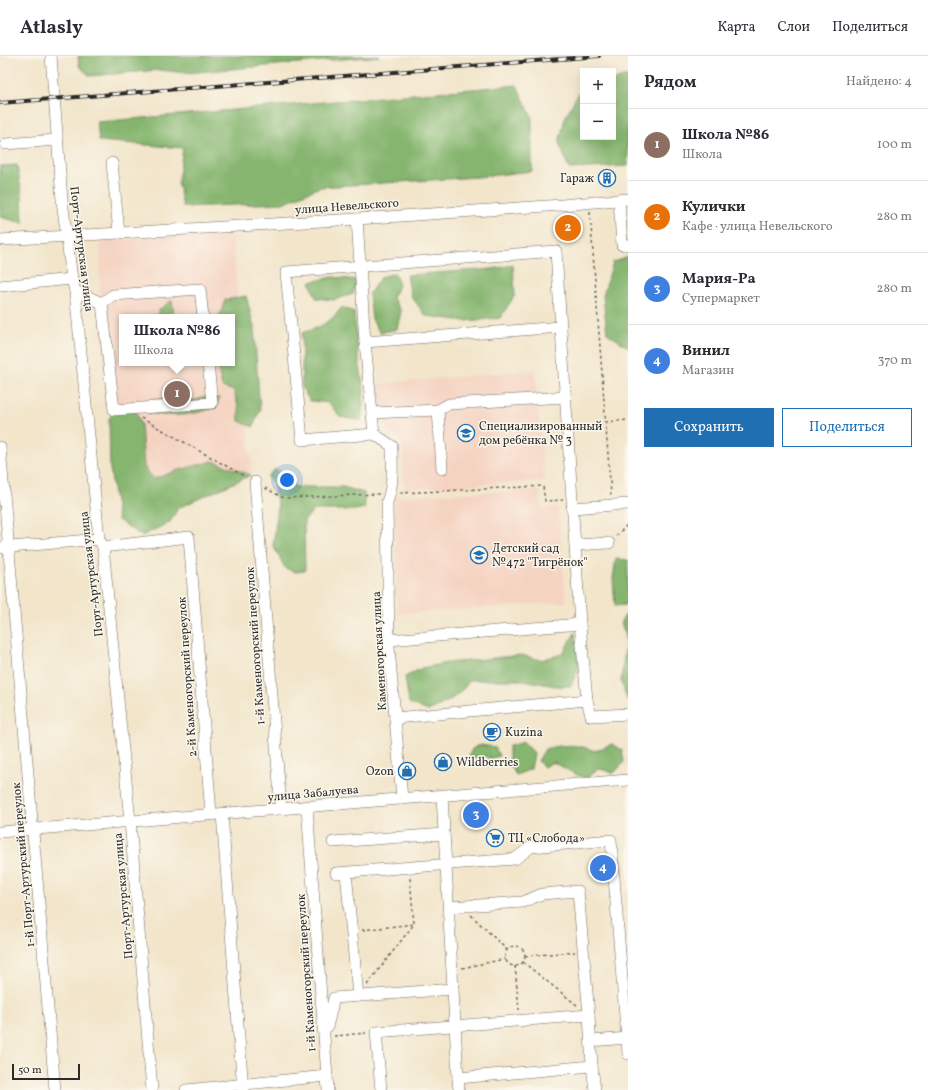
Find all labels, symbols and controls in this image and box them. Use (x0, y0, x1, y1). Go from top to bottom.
text: Atlasly (20, 15, 83, 41)
text: Карта (717, 18, 755, 37)
text: Слои (777, 18, 810, 37)
text: Поделиться (832, 18, 908, 37)
map controls (580, 68, 616, 140)
button: + (580, 68, 616, 104)
text: Рядом (644, 71, 697, 94)
text: Найдено: 4 (846, 73, 912, 91)
button: − (580, 104, 616, 140)
text: Школа №86 (682, 125, 769, 146)
text: 1 (654, 136, 660, 154)
text: 100 m (877, 136, 912, 154)
text: Школа (682, 146, 722, 164)
building icon: Гараж (597, 168, 617, 188)
place label: Гараж (560, 171, 594, 187)
street label: Порт-Артурская улица (65, 185, 97, 313)
street label: улица Невельского (295, 195, 400, 219)
text: Кулички (682, 197, 746, 218)
text: 2 (654, 208, 660, 226)
text: 280 m (876, 208, 912, 226)
pin: 2 (555, 213, 581, 243)
text: Кафе · улица Невельского (682, 218, 833, 236)
text: Мария-Ра (682, 269, 756, 290)
text: 3 (654, 280, 660, 298)
text: 280 m (876, 280, 912, 298)
text: Супермаркет (682, 290, 760, 308)
popup (119, 314, 235, 366)
text: Школа №86 (133, 321, 221, 342)
text: Винил (682, 341, 730, 362)
text: Школа (133, 342, 174, 360)
text: 4 (653, 352, 661, 370)
text: 370 m (878, 352, 912, 370)
text: Магазин (682, 362, 734, 380)
pin: 1 (164, 379, 190, 409)
button: Сохранить (644, 408, 774, 447)
button: Поделиться (782, 408, 912, 447)
place label: Специализированный дом ребёнка № 3 (479, 419, 602, 449)
school or university icon: Специализированный дом ребёнка № 3 (456, 423, 476, 443)
your location (277, 470, 297, 490)
street label: Порт-Артурская улица (76, 510, 108, 638)
place label: Детский сад №472 "Тигрёнок" (492, 541, 588, 571)
school or university icon: Детский сад №472 "Тигрёнок" (469, 545, 489, 565)
street label: 1-й Каменогорский переулок (242, 566, 270, 726)
street label: Каменогорская улица (369, 591, 391, 711)
street label: 2-й Каменогорский переулок (174, 596, 202, 758)
cafe icon: Kuzina (482, 722, 502, 742)
place label: Kuzina (505, 725, 543, 741)
shop icon: Wildberries (433, 752, 453, 772)
place label: Wildberries (456, 755, 518, 771)
shop icon: Ozon (397, 761, 417, 781)
place label: Ozon (366, 764, 394, 780)
street label: 1-й Порт-Артурский переулок (9, 781, 39, 948)
street label: улица Забалуева (267, 782, 359, 806)
pin: 3 (463, 800, 489, 830)
supermarket icon: ТЦ «Слобода» (485, 828, 505, 848)
place label: ТЦ «Слобода» (508, 831, 585, 847)
street label: Порт-Артурская улица (111, 832, 137, 960)
pin: 4 (590, 853, 616, 883)
street label: 1-й Каменогорский переулок (293, 893, 321, 1053)
scale bar (12, 1062, 80, 1081)
text: 50 m (18, 1063, 42, 1078)

